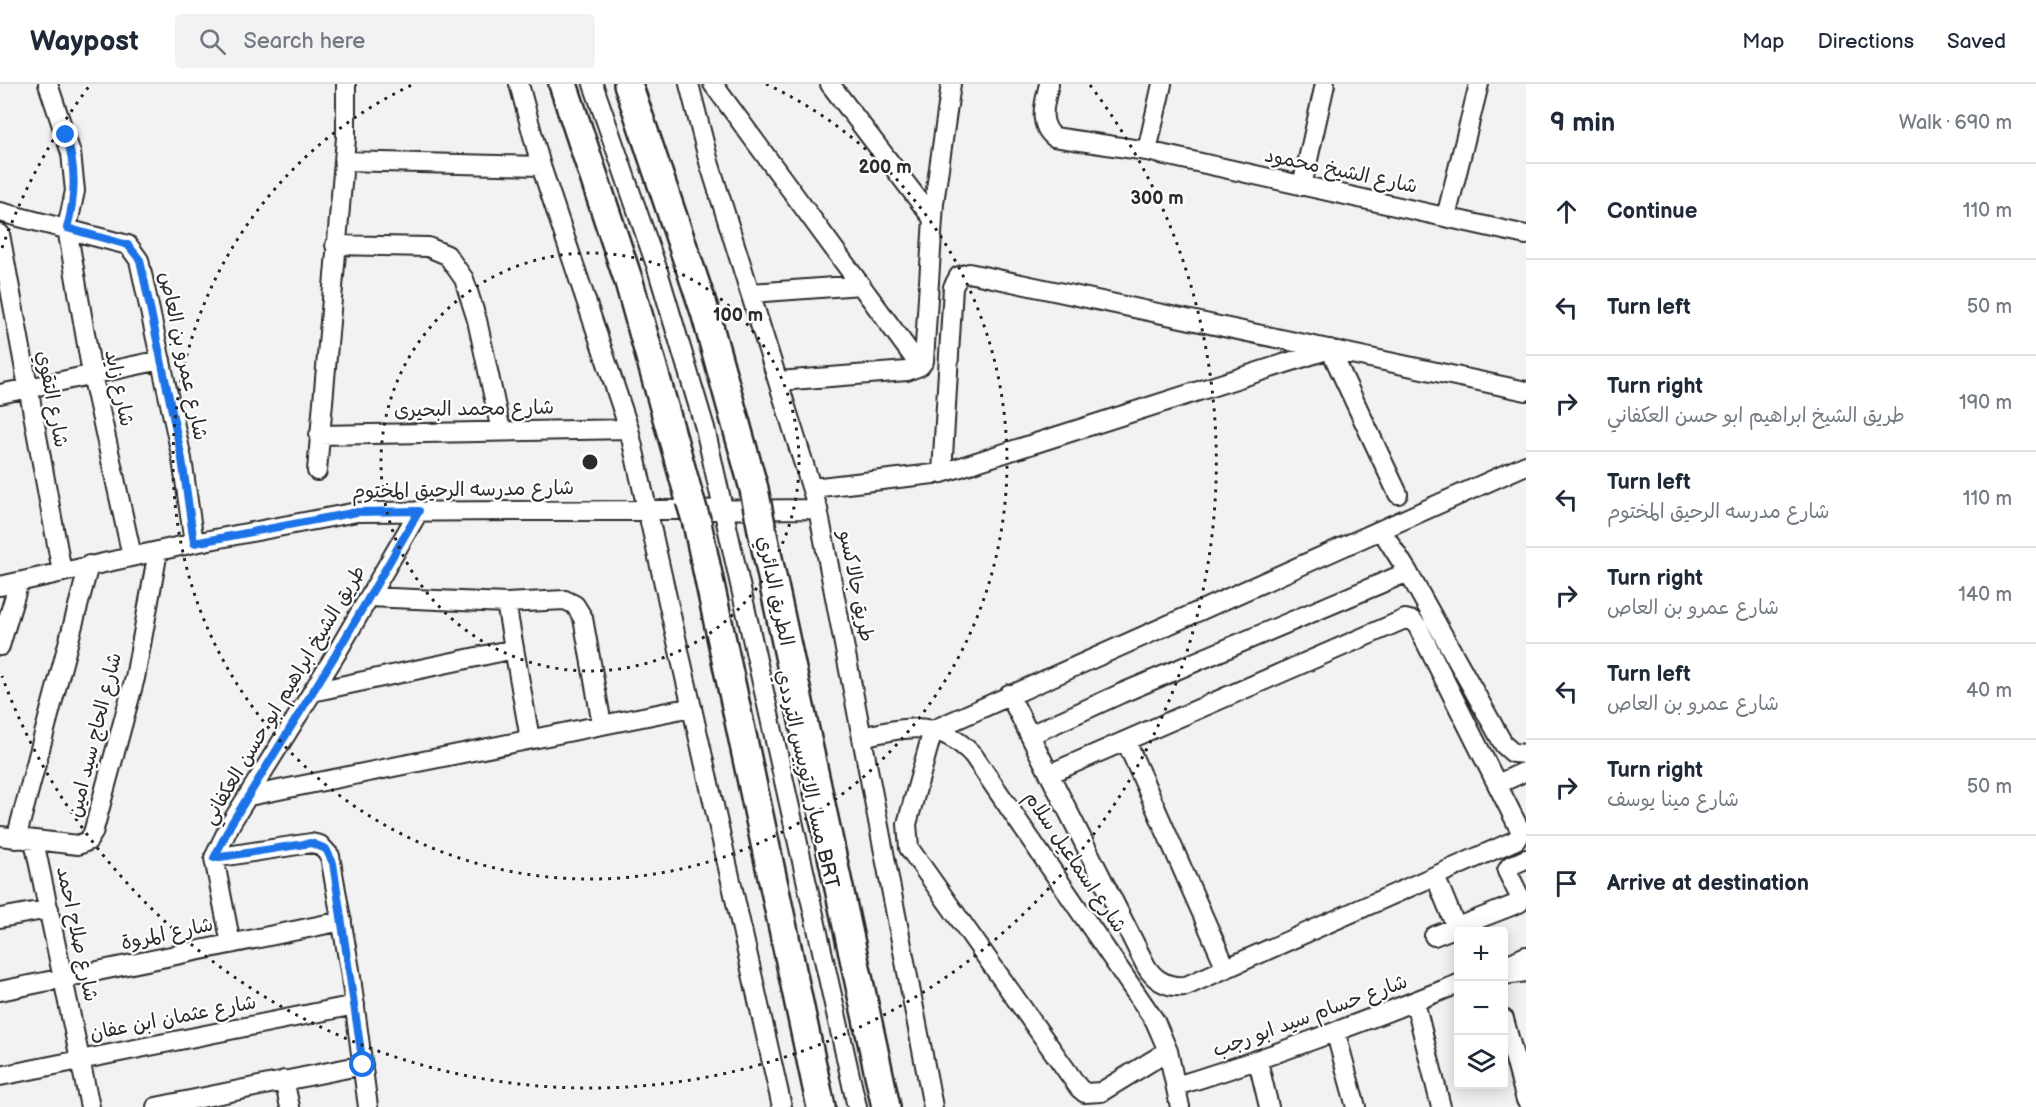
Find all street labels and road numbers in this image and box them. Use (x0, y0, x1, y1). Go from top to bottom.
street label: شارع الشيخ محمود (1262, 143, 1420, 200)
street label: شارع عمرو بن العاص (152, 269, 213, 443)
street label: شارع زايد (98, 347, 139, 429)
street label: شارع التقوي (29, 348, 73, 450)
street label: شارع محمد البحيرى (394, 396, 554, 423)
street label: شارع مدرسه الرحيق المختوم (352, 476, 574, 507)
street label: طريق جالاكسو (833, 527, 879, 644)
street label: الطريق الدائري (750, 534, 798, 649)
street label: طريق الشيخ ابراهيم ابو حسن العكفاني (197, 561, 375, 831)
street label: شارع الحاج سيد امين (63, 650, 128, 820)
street label: مسار الاتوبيس الترددي BRT (768, 667, 844, 891)
street label: شارع اسماعيل سلام (1017, 787, 1131, 938)
street label: شارع صلاح احمد (50, 864, 103, 1004)
street label: شارع المروة (119, 913, 216, 956)
street label: شارع حسام سيد ابو رجب (1209, 970, 1411, 1064)
street label: شارع عثمان ابن عفان (88, 990, 258, 1047)

